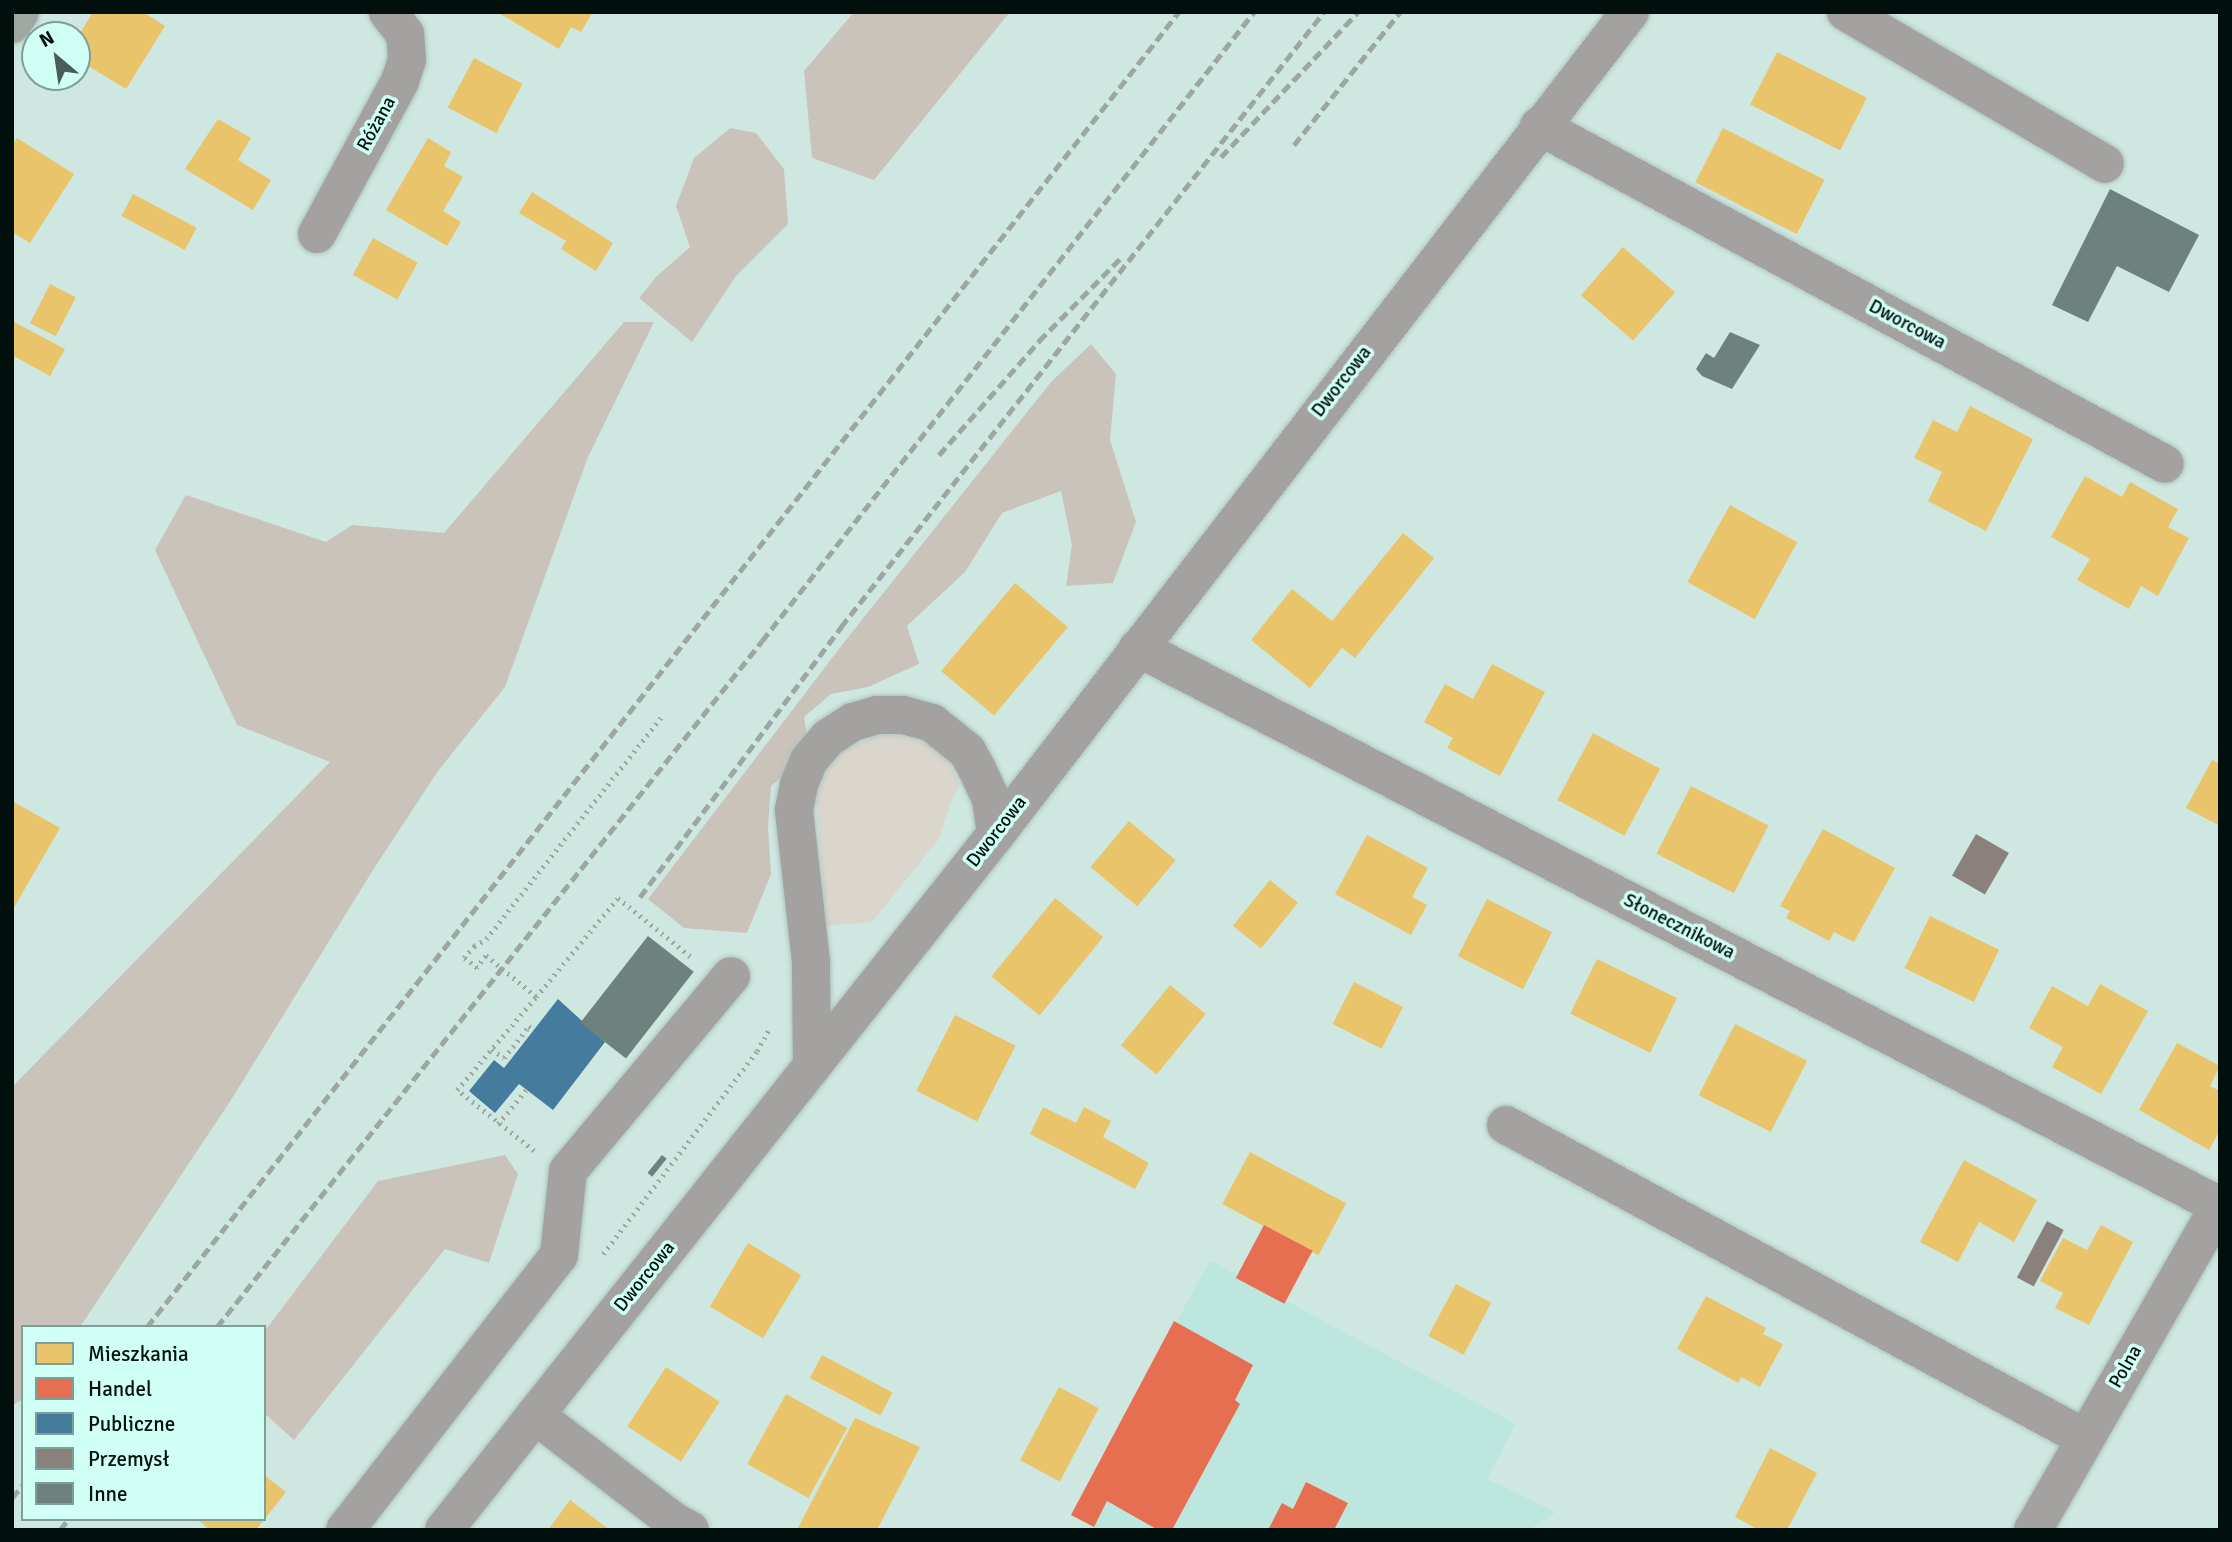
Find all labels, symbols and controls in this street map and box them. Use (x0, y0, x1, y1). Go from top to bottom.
north arrow (21, 21, 91, 91)
text: N (35, 26, 58, 53)
street label: Różana (353, 93, 401, 155)
street label: Dworcowa (1865, 295, 1949, 355)
street label: Dworcowa (1307, 342, 1377, 422)
street label: Dworcowa (962, 792, 1032, 872)
street label: Słonecznikowa (1620, 889, 1738, 965)
street label: Dworcowa (610, 1237, 680, 1317)
legend (21, 1325, 266, 1521)
text: Mieszkania (88, 1341, 189, 1367)
street label: Polna (2105, 1342, 2147, 1392)
text: Handel (88, 1376, 152, 1402)
text: Publiczne (88, 1411, 175, 1437)
text: Przemysł (88, 1446, 169, 1472)
text: Inne (88, 1481, 128, 1507)

